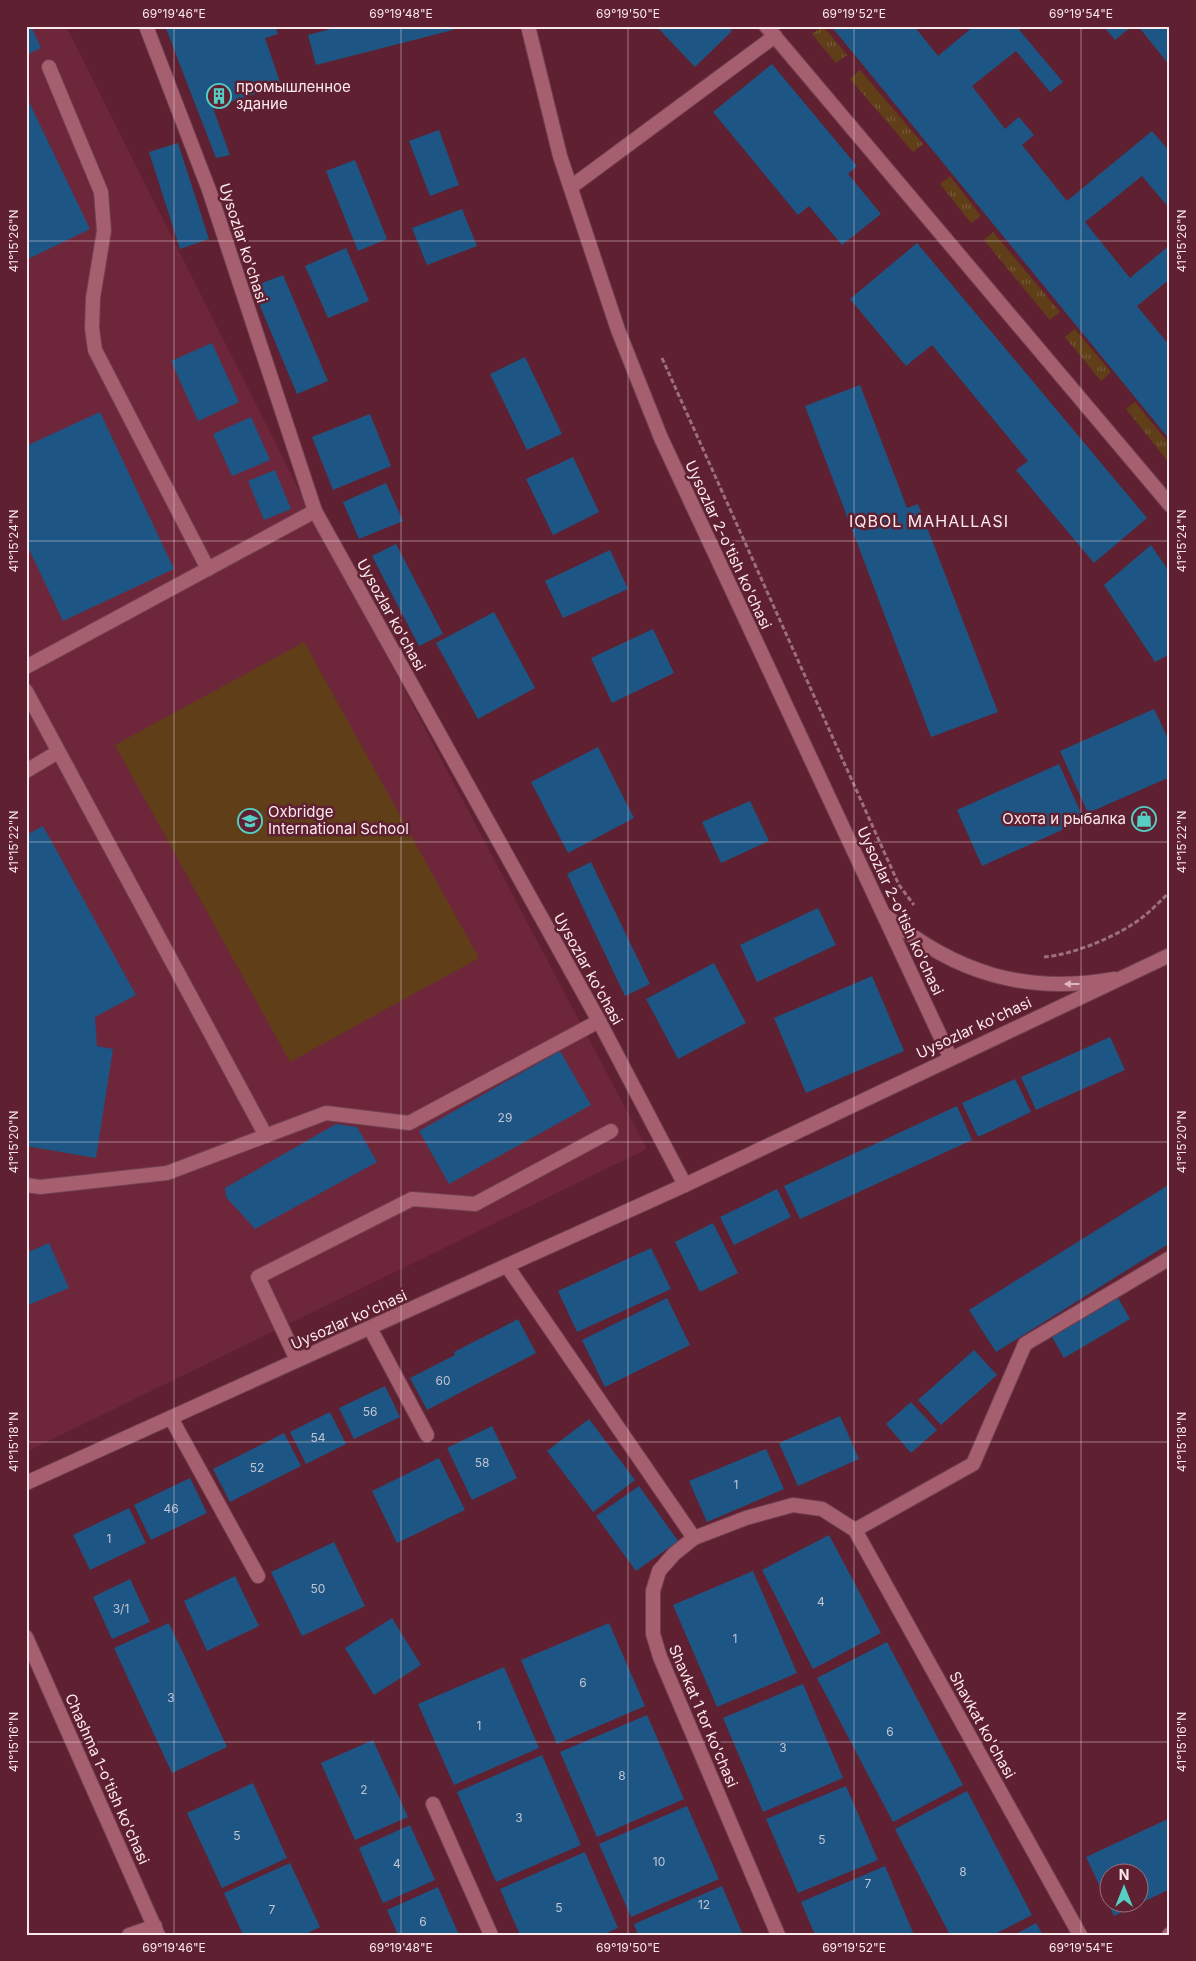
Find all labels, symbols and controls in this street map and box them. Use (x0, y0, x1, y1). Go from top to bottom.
text: 69°19'46"E (142, 6, 206, 21)
text: 69°19'48"E (369, 6, 433, 21)
text: 69°19'50"E (596, 6, 660, 21)
text: 69°19'52"E (822, 6, 886, 21)
text: 69°19'54"E (1049, 6, 1113, 21)
place label: промышленное здание (236, 77, 351, 113)
building icon: промышленное здание (206, 83, 232, 109)
street label: Uysozlar ko'chasi (215, 181, 272, 305)
text: 41°15'26"N (6, 209, 21, 273)
text: 41°15'26"N (1174, 209, 1189, 273)
street label: Uysozlar 2-o'tish ko'chasi (681, 458, 776, 632)
text: 41°15'24"N (6, 509, 21, 573)
text: 41°15'24"N (1174, 509, 1189, 573)
district label: IQBOL MAHALLASI (849, 511, 1009, 531)
street label: Uysozlar ko'chasi (353, 556, 430, 674)
place label: Oxbridge International School (268, 802, 409, 838)
shop icon: Охота и рыбалка (1131, 806, 1157, 832)
school or university icon: Oxbridge International School (237, 808, 263, 834)
place label: Охота и рыбалка (1002, 809, 1126, 828)
text: 41°15'22"N (6, 811, 21, 873)
text: 41°15'22"N (1174, 811, 1189, 873)
street label: Uysozlar 2-o'tish ko'chasi (853, 824, 948, 998)
street label: Uysozlar ko'chasi (550, 910, 627, 1028)
one-way arrow (1064, 980, 1080, 988)
street label: Uysozlar ko'chasi (913, 993, 1034, 1063)
text: 41°15'20"N (6, 1110, 21, 1174)
house number: 29 (498, 1110, 512, 1125)
text: 41°15'20"N (1174, 1110, 1189, 1174)
street label: Uysozlar ko'chasi (288, 1285, 410, 1354)
house number: 60 (435, 1373, 451, 1388)
house number: 56 (363, 1404, 377, 1419)
text: 41°15'18"N (6, 1412, 21, 1472)
text: 41°15'18"N (1174, 1412, 1189, 1472)
house number: 54 (310, 1430, 326, 1445)
house number: 58 (475, 1455, 489, 1470)
house number: 52 (250, 1460, 264, 1475)
house number: 1 (734, 1477, 738, 1492)
house number: 46 (163, 1501, 179, 1516)
house number: 1 (107, 1531, 111, 1546)
house number: 50 (311, 1581, 325, 1596)
house number: 4 (817, 1594, 825, 1609)
house number: 3/1 (113, 1601, 129, 1616)
house number: 1 (733, 1631, 737, 1646)
street label: Shavkat 1 tor ko'chasi (665, 1642, 742, 1790)
street label: Shavkat ko'chasi (945, 1668, 1020, 1782)
house number: 6 (579, 1675, 587, 1690)
street label: Chashma 1-o'tish ko'chasi (61, 1690, 154, 1867)
house number: 3 (167, 1690, 175, 1705)
text: 41°15'16"N (6, 1712, 21, 1772)
text: 41°15'16"N (1174, 1712, 1189, 1772)
house number: 1 (477, 1718, 481, 1733)
house number: 6 (886, 1724, 894, 1739)
house number: 3 (779, 1740, 787, 1755)
house number: 8 (618, 1768, 626, 1783)
house number: 2 (360, 1782, 368, 1797)
house number: 3 (515, 1810, 523, 1825)
house number: 5 (233, 1828, 241, 1843)
house number: 5 (818, 1832, 826, 1847)
house number: 10 (653, 1854, 665, 1869)
house number: 4 (393, 1856, 401, 1871)
house number: 8 (959, 1864, 967, 1879)
north arrow (1098, 1864, 1148, 1914)
text: N (1119, 1866, 1129, 1883)
house number: 7 (865, 1876, 872, 1891)
house number: 12 (698, 1897, 710, 1912)
house number: 5 (555, 1900, 563, 1915)
house number: 7 (269, 1902, 276, 1917)
house number: 6 (419, 1914, 427, 1929)
text: 69°19'46"E (142, 1940, 206, 1955)
text: 69°19'48"E (369, 1940, 433, 1955)
text: 69°19'50"E (596, 1940, 660, 1955)
text: 69°19'52"E (822, 1940, 886, 1955)
text: 69°19'54"E (1049, 1940, 1113, 1955)

